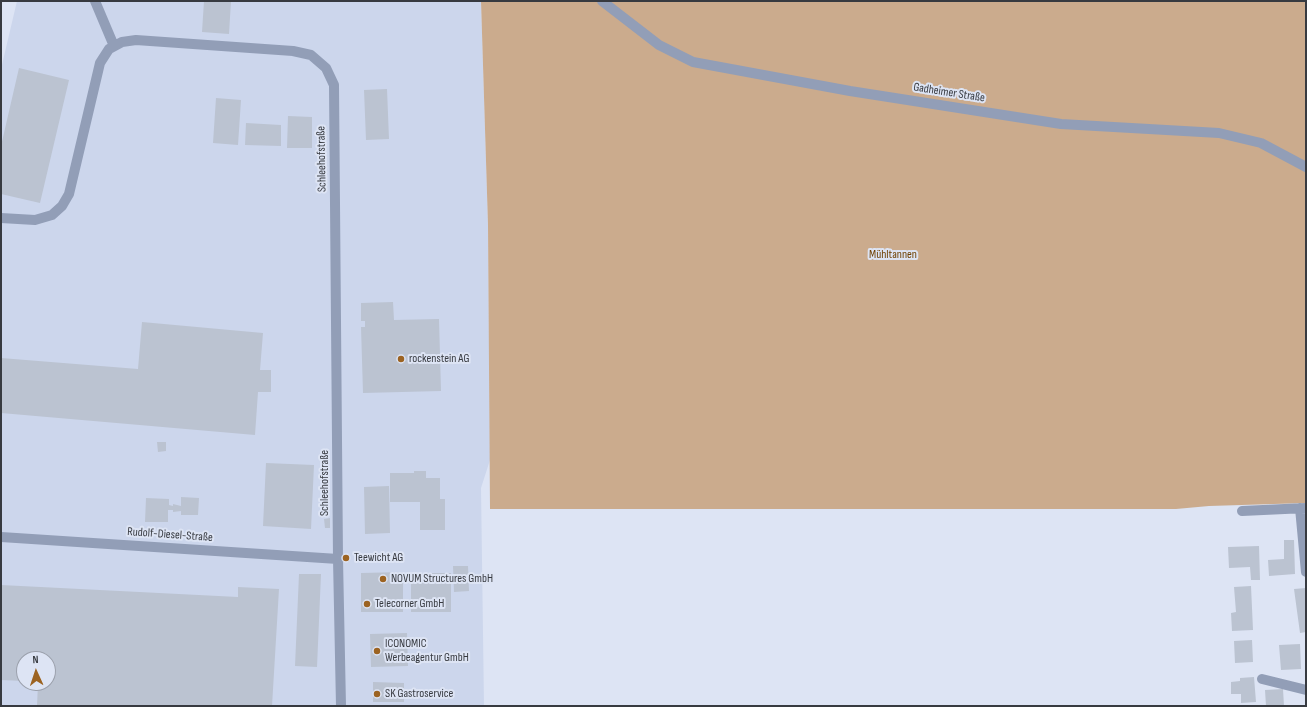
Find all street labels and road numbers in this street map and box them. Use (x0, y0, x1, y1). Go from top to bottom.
street label: Gadheimer Straße (912, 80, 986, 106)
street label: Schleehofstraße (314, 126, 330, 192)
street label: Schleehofstraße (318, 450, 332, 516)
street label: Rudolf-Diesel-Straße (127, 525, 213, 545)

